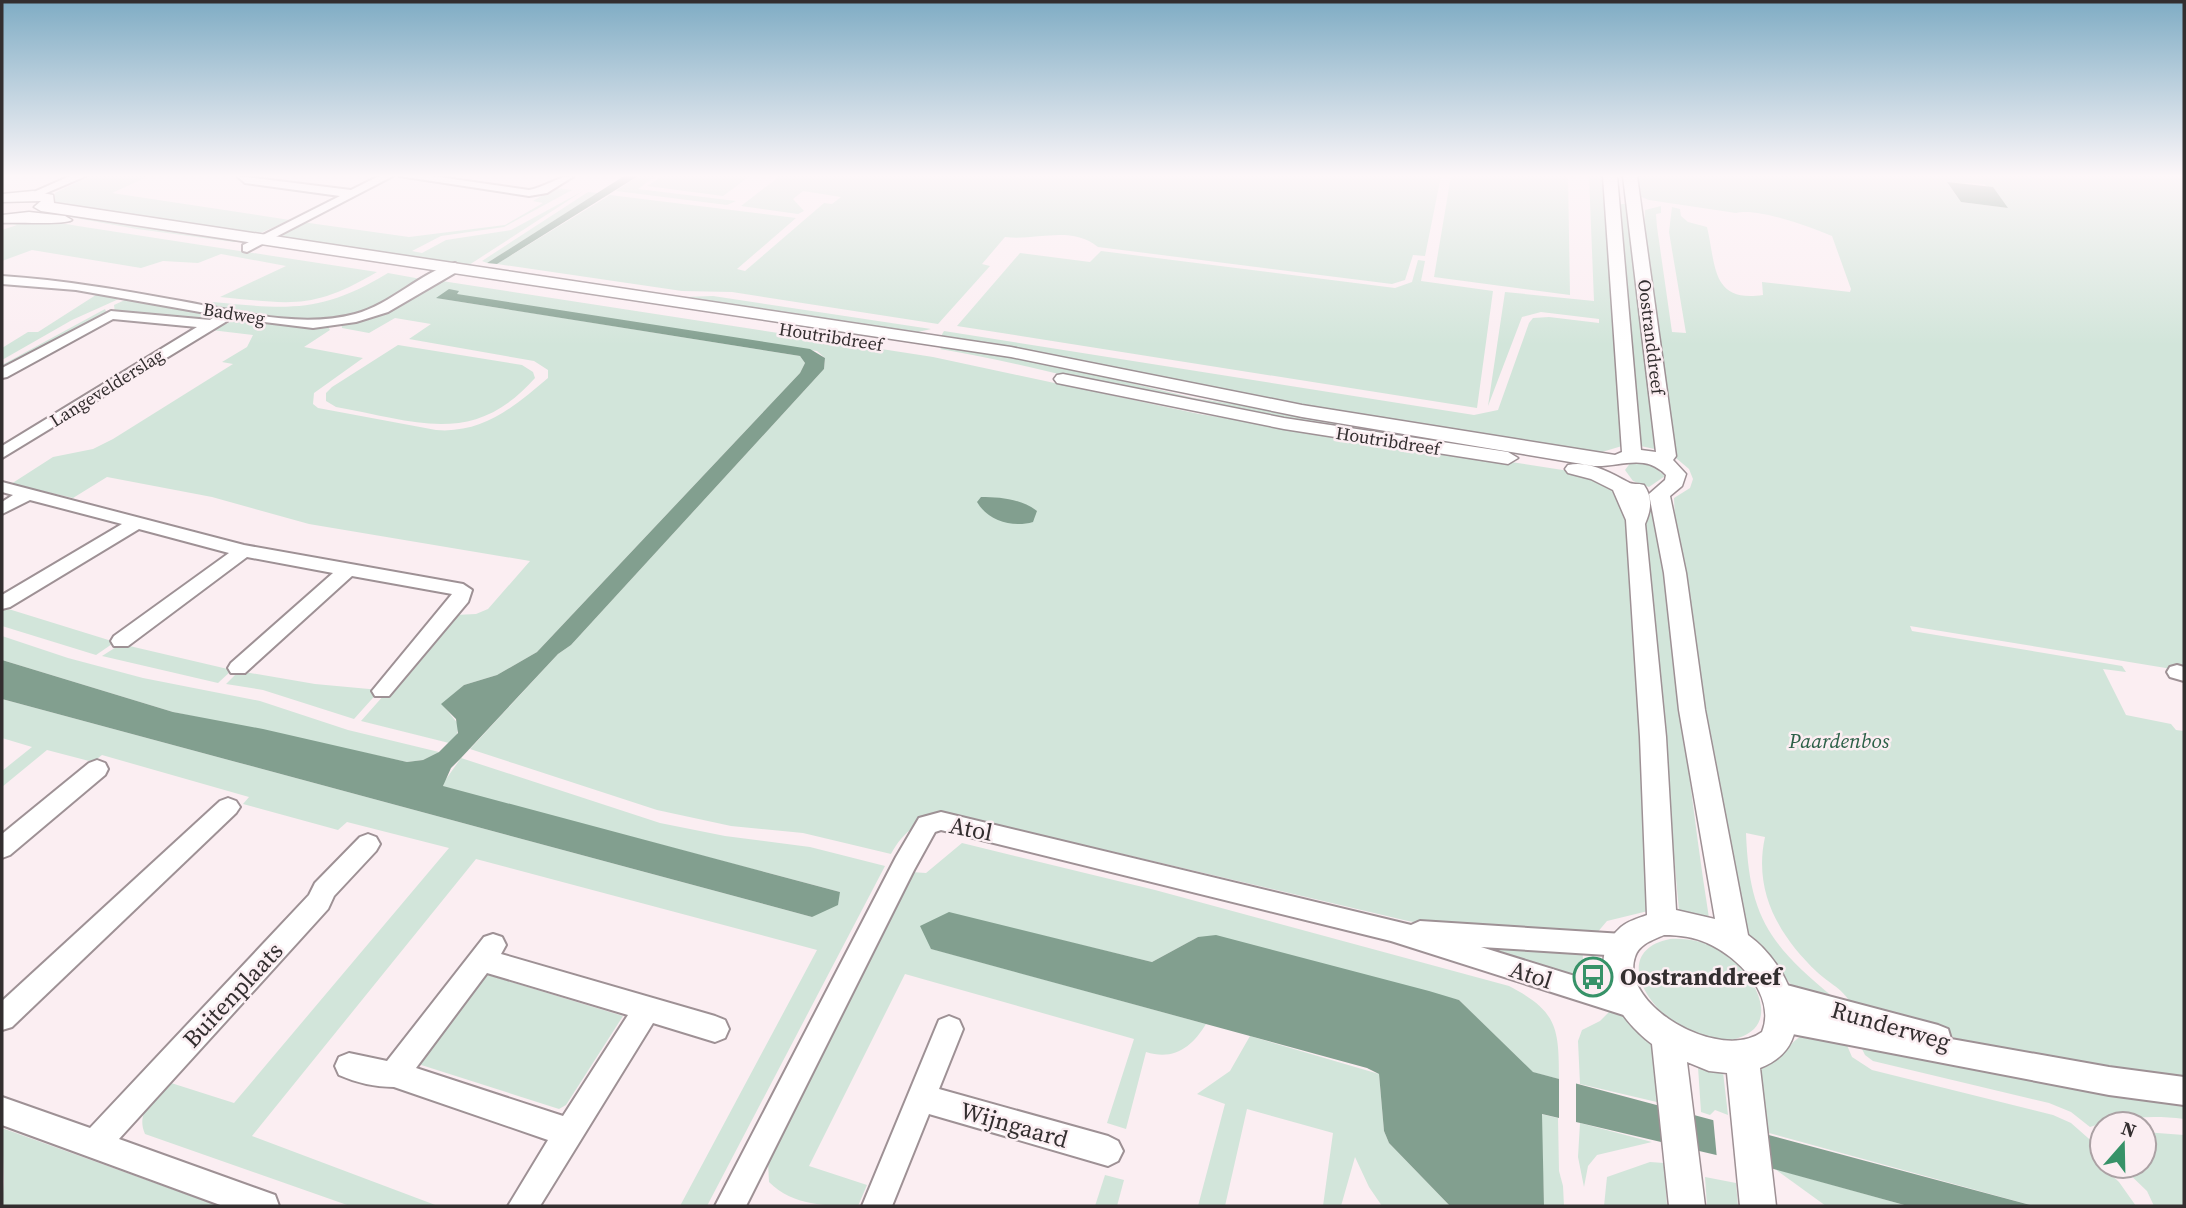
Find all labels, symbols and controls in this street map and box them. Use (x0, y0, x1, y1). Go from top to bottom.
street label: Oostranddreef (1632, 278, 1671, 398)
street label: Badweg (201, 296, 267, 331)
street label: Houtribdreef (777, 316, 887, 357)
street label: Langevelderslag (45, 343, 168, 433)
street label: Houtribdreef (1334, 420, 1444, 461)
park label: Paardenbos (1788, 726, 1890, 755)
street label: Atol (947, 808, 996, 849)
street label: Buitenplaats (175, 935, 290, 1055)
street label: Atol (1505, 952, 1557, 997)
bus stop icon: Oostranddreef (1572, 956, 1614, 998)
place label: Oostranddreef (1620, 960, 1784, 993)
street label: Runderweg (1828, 993, 1955, 1058)
street label: Wijngaard (956, 1093, 1072, 1156)
north arrow (2088, 1110, 2158, 1180)
text: N (2118, 1114, 2140, 1144)

